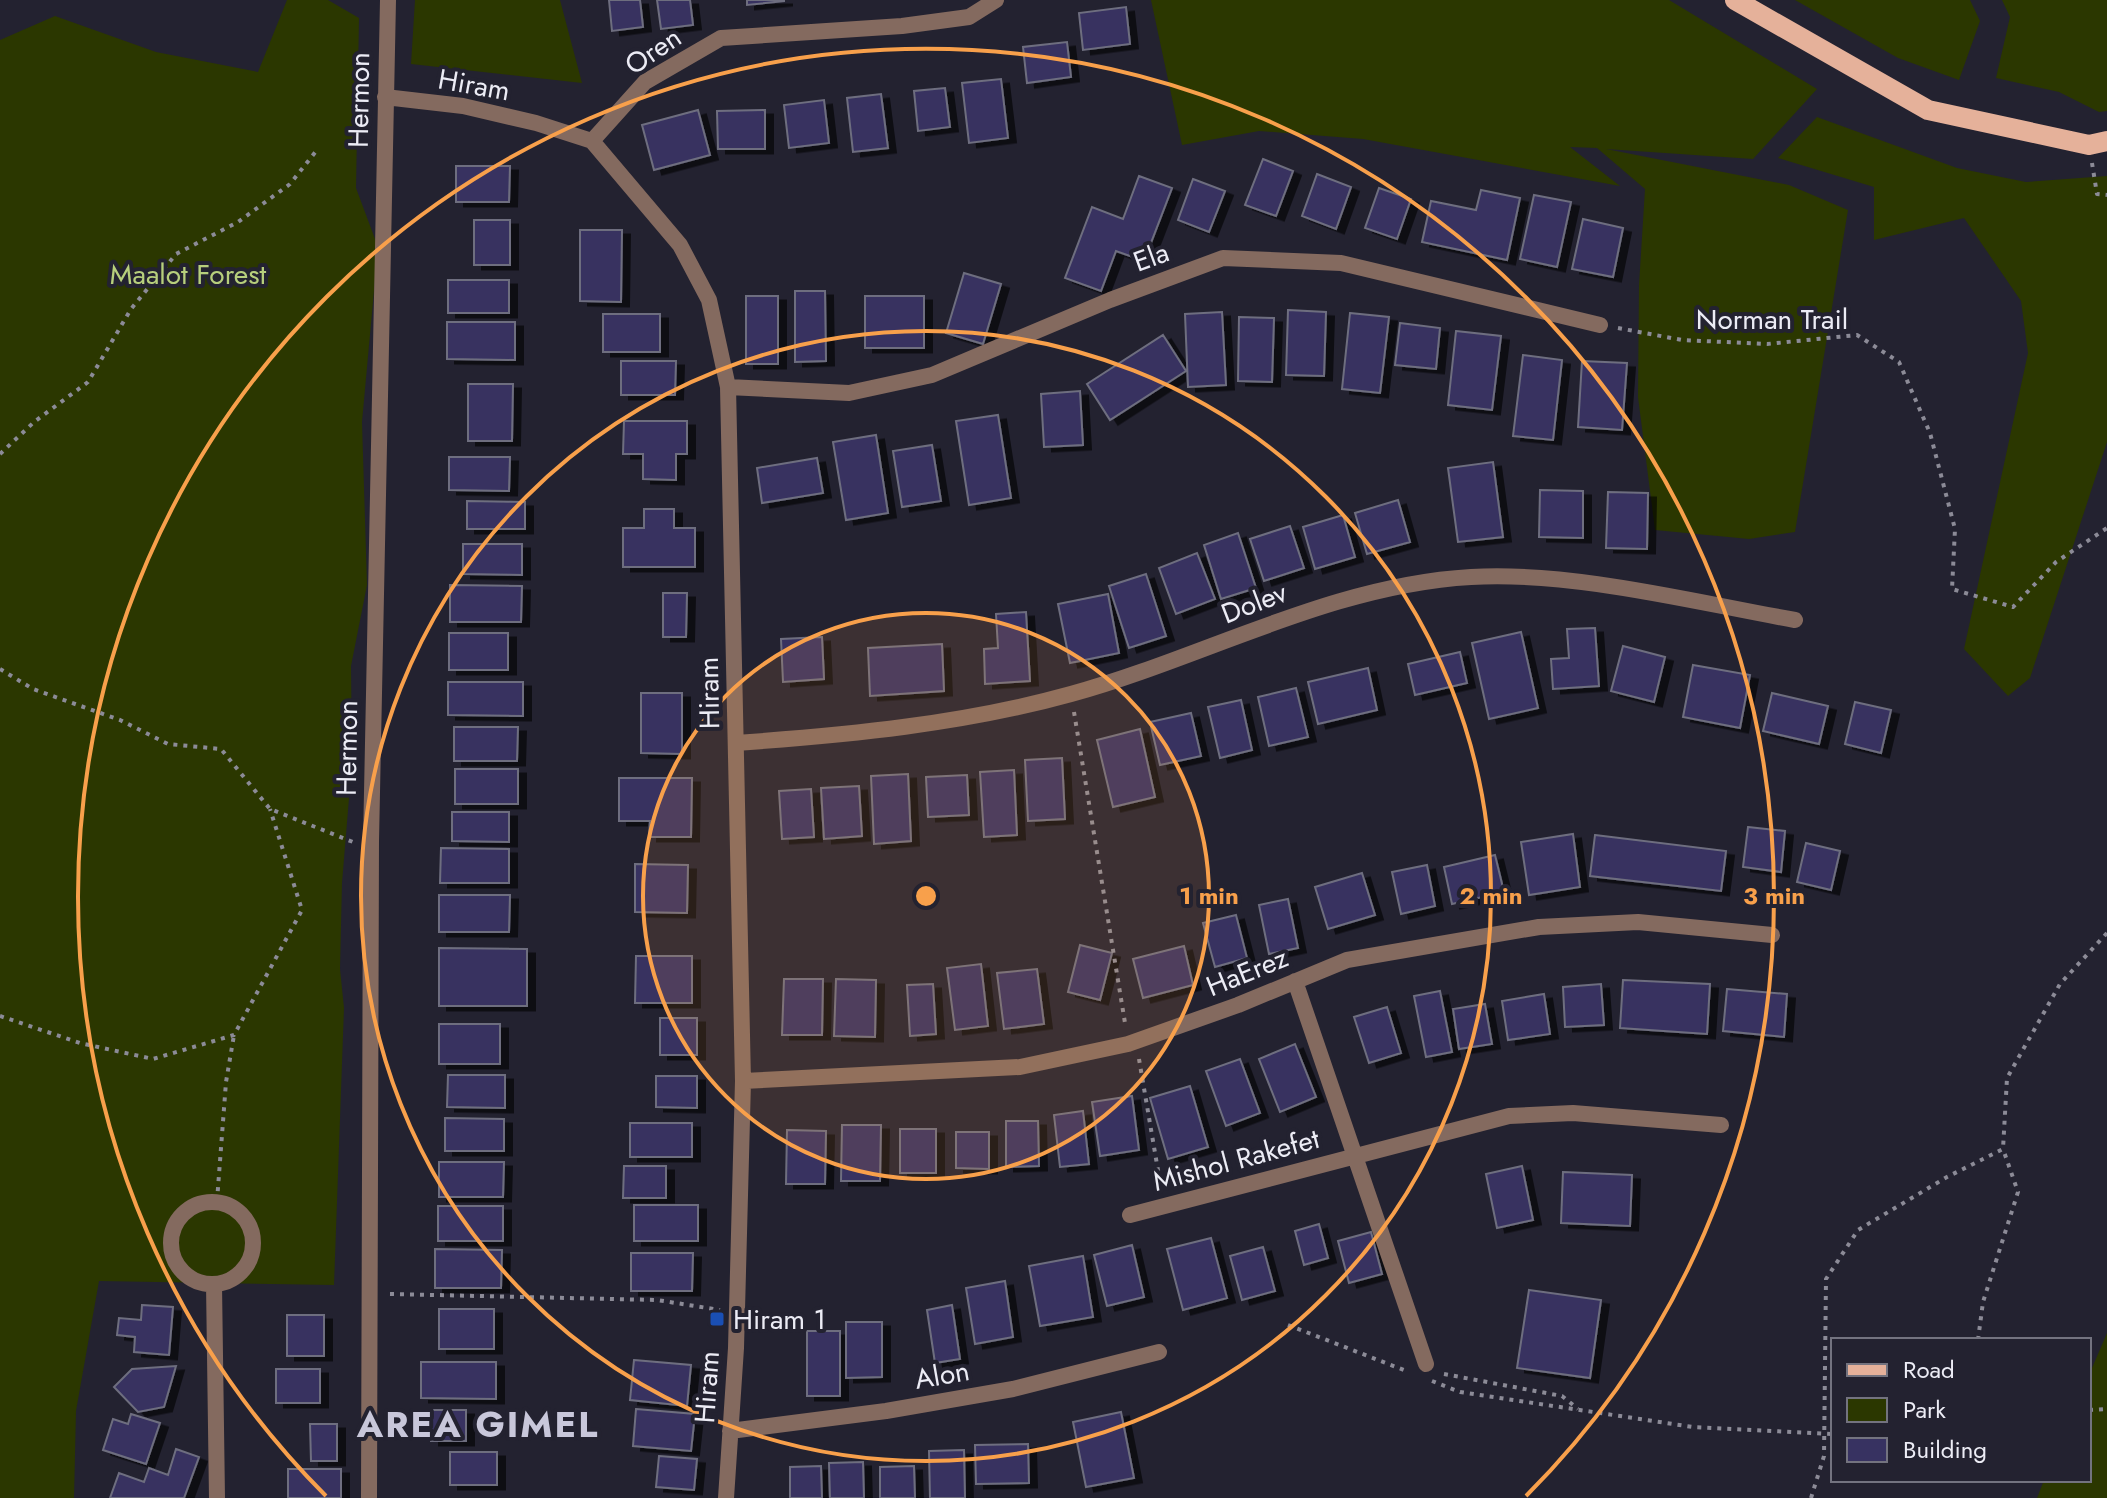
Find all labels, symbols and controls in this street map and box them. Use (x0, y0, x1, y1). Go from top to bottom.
street label: Oren (616, 17, 690, 85)
street label: Hermon (338, 52, 380, 148)
street label: Hiram (435, 59, 513, 111)
street label: Ela (1127, 232, 1175, 282)
park label: Maalot Forest (110, 254, 267, 295)
street label: Norman Trail (1696, 299, 1848, 340)
street label: Dolev (1215, 572, 1293, 634)
street label: Hiram (688, 657, 730, 729)
street label: Hermon (326, 700, 368, 796)
text: 1 min (1179, 878, 1239, 913)
text: 2 min (1459, 878, 1523, 913)
text: 3 min (1743, 878, 1805, 913)
centre of rings (912, 882, 940, 910)
street label: HaErez (1200, 937, 1294, 1007)
street label: Mishol Rakefet (1148, 1118, 1324, 1202)
place label: Hiram 1 (733, 1299, 826, 1340)
marker: Hiram 1 (708, 1310, 726, 1328)
legend (1831, 1338, 2091, 1482)
street label: Hiram (684, 1350, 730, 1424)
street label: Alon (911, 1350, 973, 1400)
text: Road (1903, 1352, 1955, 1387)
text: Park (1903, 1392, 1946, 1427)
district label: AREA GIMEL (356, 1398, 599, 1450)
text: Building (1903, 1432, 1987, 1467)

